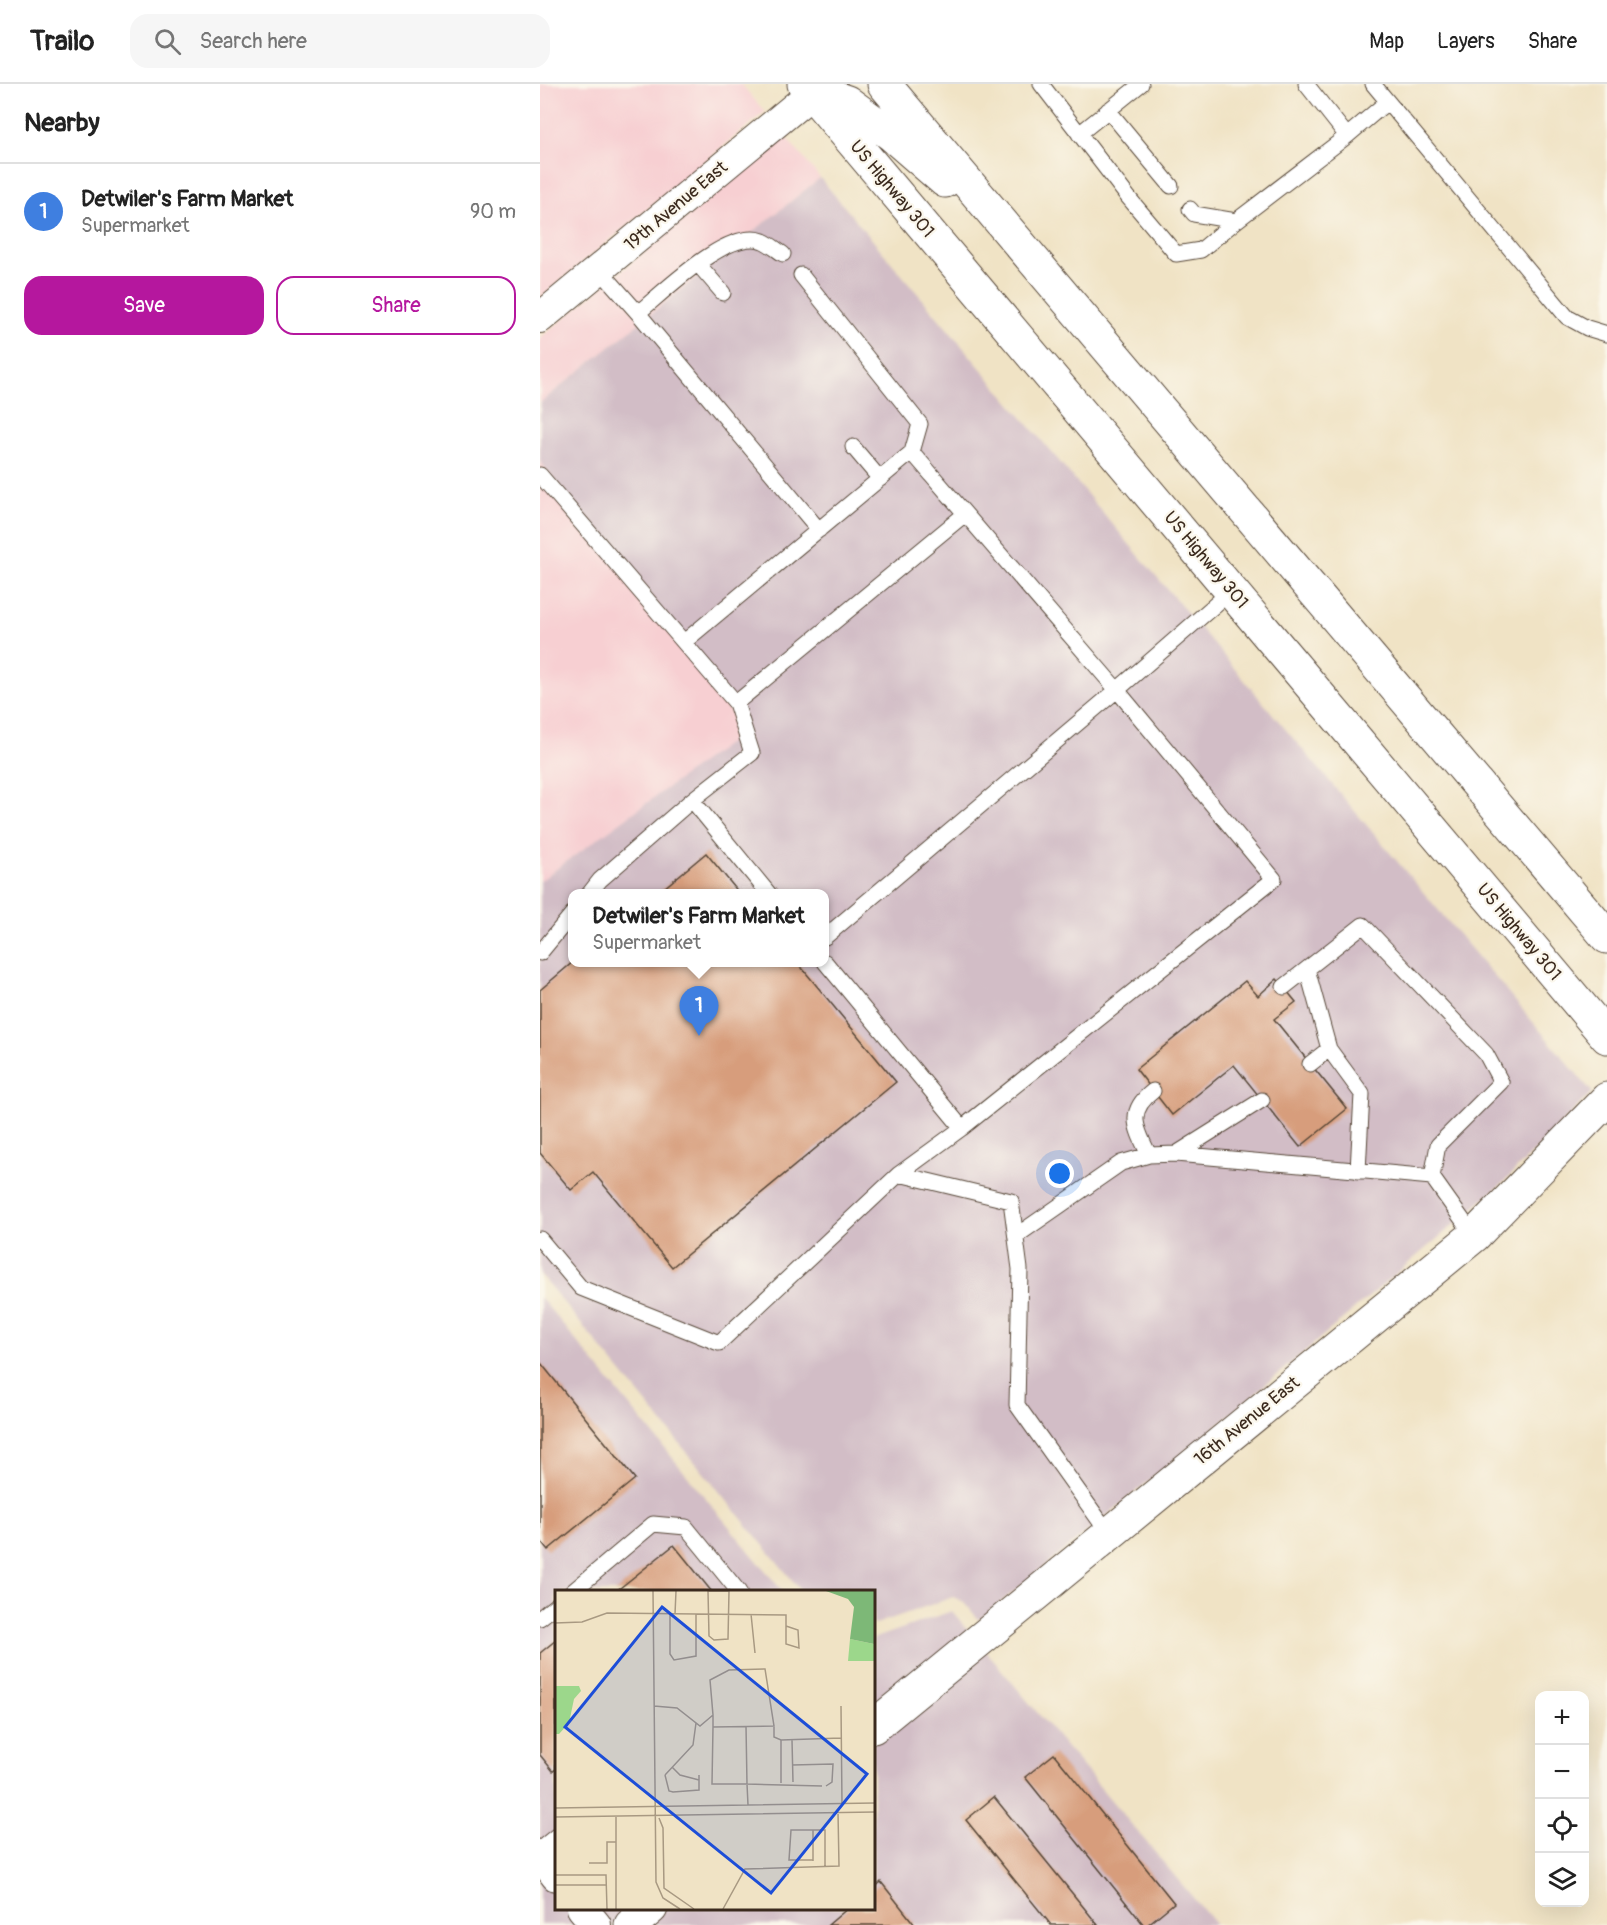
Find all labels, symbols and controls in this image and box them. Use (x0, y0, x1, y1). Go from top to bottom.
search box (130, 14, 550, 68)
text: Trailo (30, 24, 94, 59)
icon: search (151, 25, 184, 58)
text: Search here (199, 27, 307, 55)
text: Map (1369, 28, 1404, 55)
text: Layers (1437, 28, 1495, 55)
text: Share (1528, 28, 1577, 55)
text: Nearby (24, 107, 100, 139)
street label: US Highway 301 (845, 136, 939, 242)
street label: 19th Avenue East (620, 156, 733, 256)
text: Detwiler's Farm Market (81, 185, 293, 213)
text: 1 (40, 199, 47, 224)
text: 90 m (470, 199, 516, 224)
text: Supermarket (81, 213, 190, 238)
button: Save (24, 276, 264, 335)
button: Share (276, 276, 516, 335)
street label: US Highway 301 (1159, 507, 1253, 613)
street label: US Highway 301 (1472, 879, 1566, 985)
popup (568, 889, 829, 967)
text: Detwiler's Farm Market (592, 902, 805, 930)
text: Supermarket (592, 930, 701, 955)
pin: 1 (680, 986, 718, 1036)
your location (1045, 1159, 1074, 1188)
street label: 16th Avenue East (1189, 1371, 1305, 1471)
inset map (555, 1590, 874, 1910)
map controls (1535, 1691, 1589, 1907)
button: + (1535, 1691, 1589, 1745)
button: − (1535, 1745, 1589, 1799)
button: locate (1535, 1799, 1589, 1853)
button: layers (1535, 1853, 1589, 1907)

